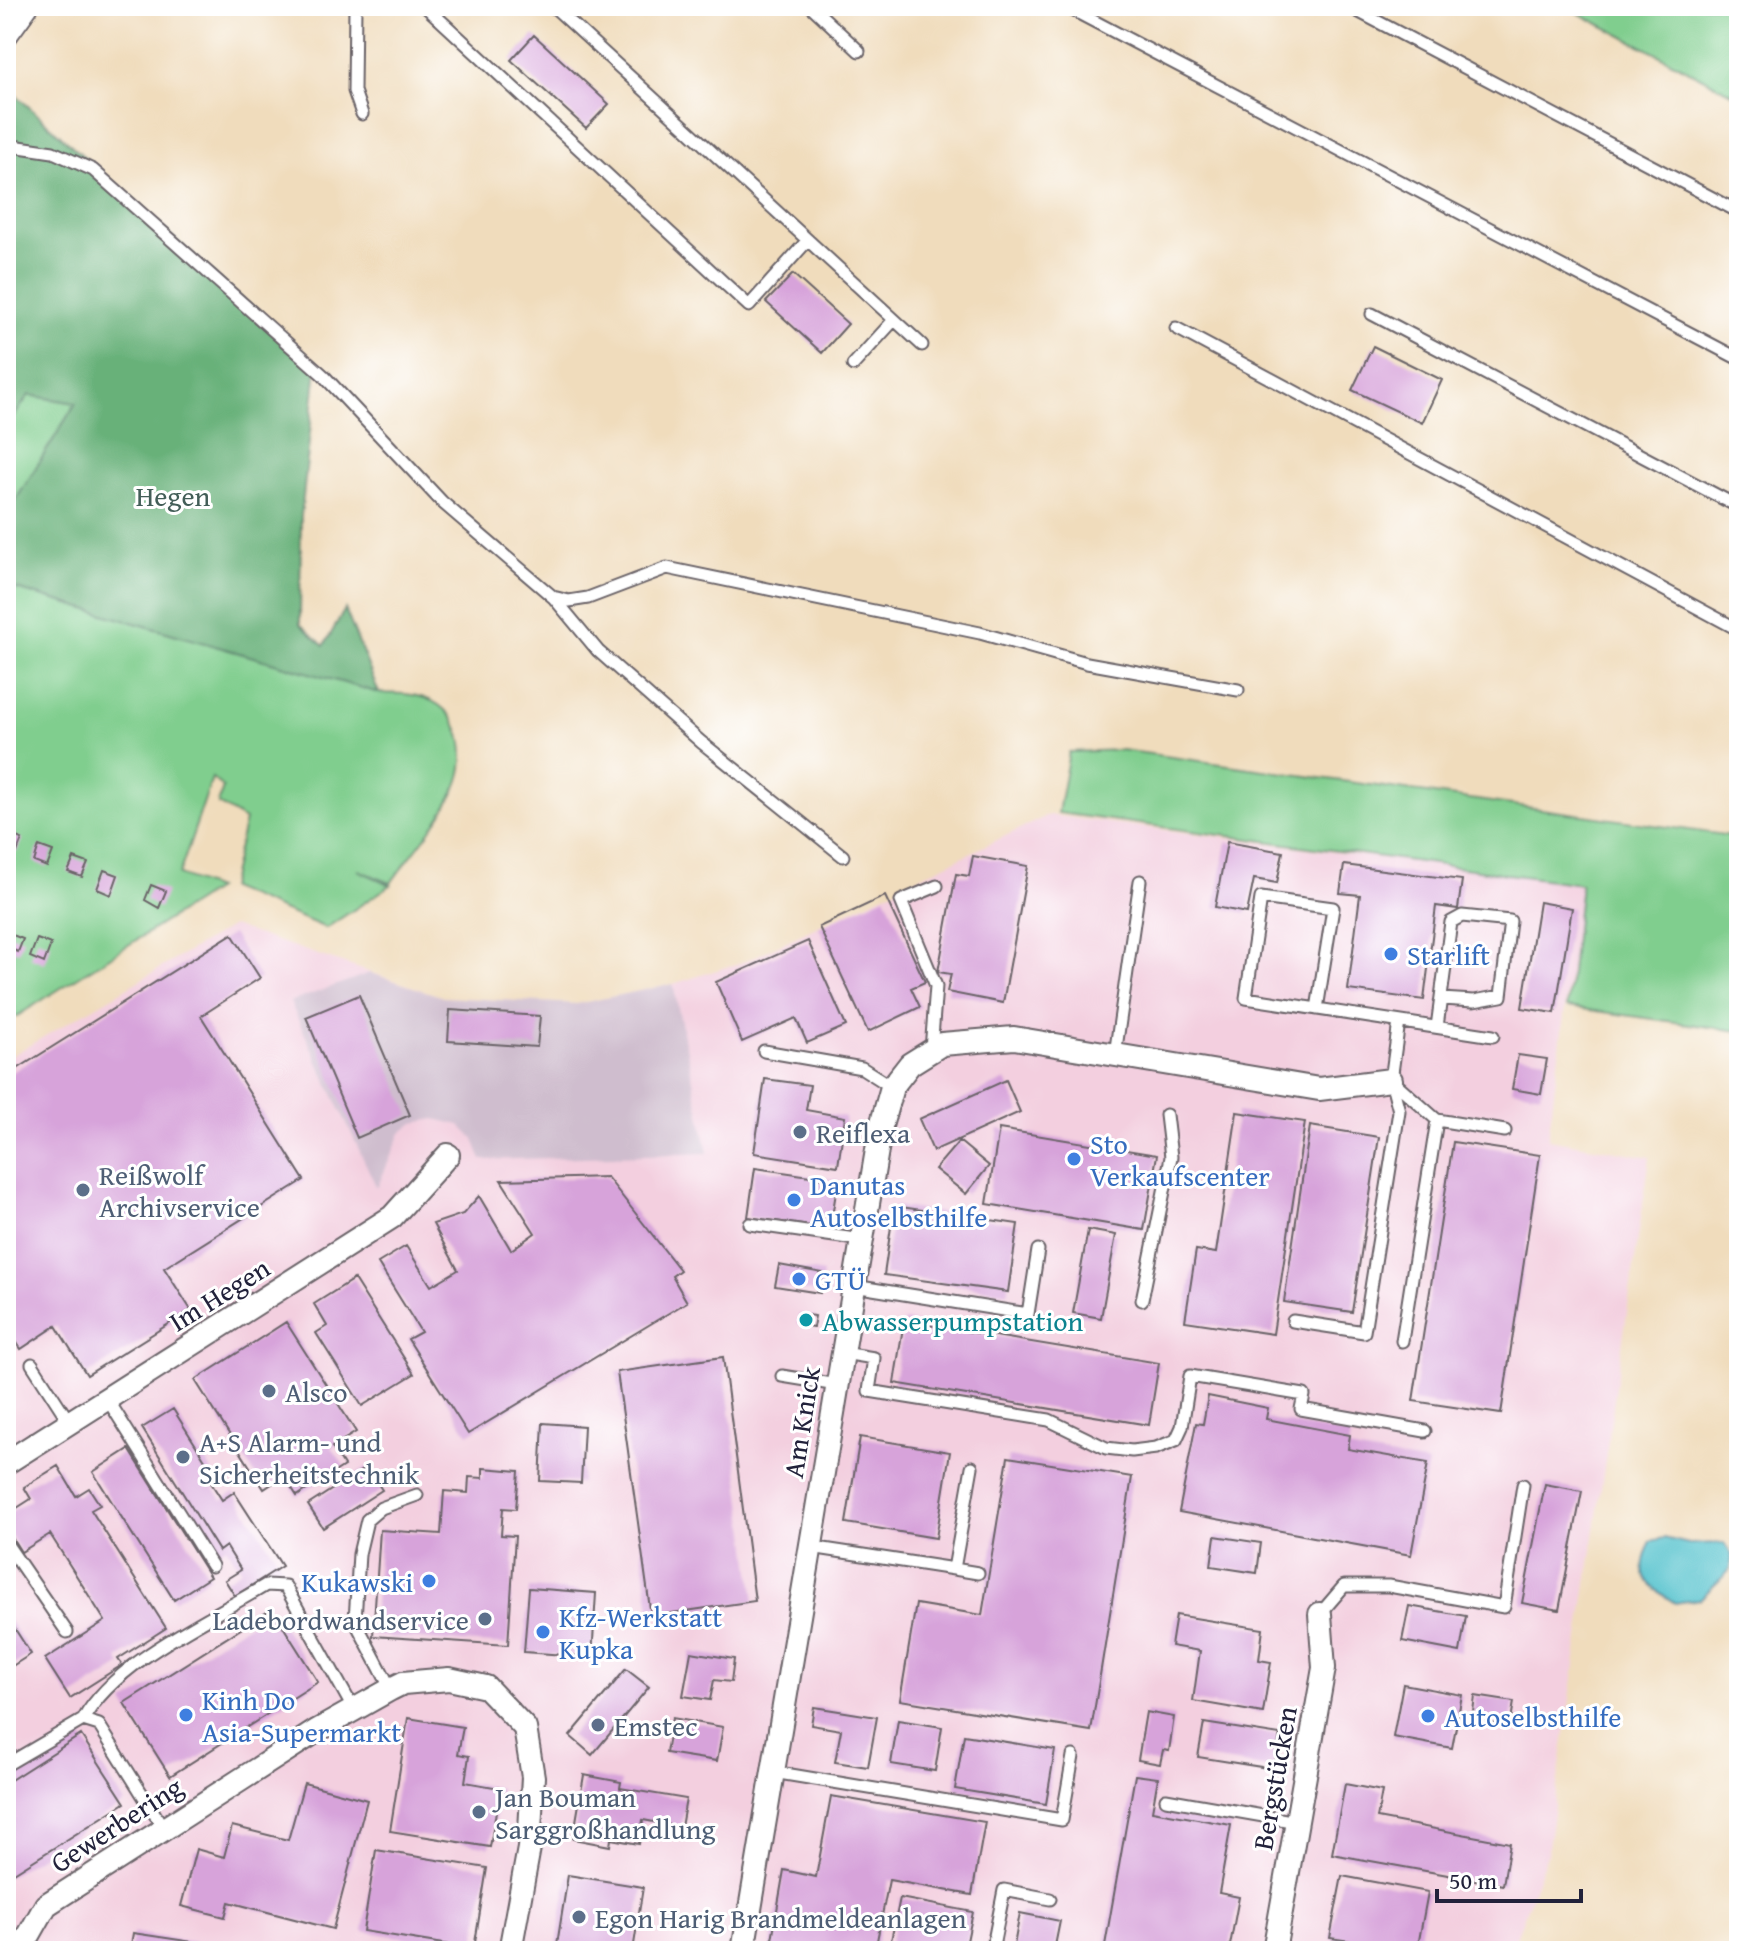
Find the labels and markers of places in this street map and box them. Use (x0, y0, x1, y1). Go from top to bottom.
place label: Starlift (1407, 934, 1490, 975)
marker: Starlift (1382, 945, 1400, 963)
place label: Reiflexa (816, 1112, 911, 1153)
marker: Reiflexa (791, 1123, 809, 1141)
place label: Sto Verkaufscenter (1090, 1123, 1270, 1196)
marker: Sto Verkaufscenter (1065, 1150, 1083, 1168)
place label: Reißwolf Archivservice (99, 1154, 260, 1227)
place label: Danutas Autoselbsthilfe (810, 1164, 987, 1237)
marker: Reißwolf Archivservice (74, 1181, 92, 1199)
marker: Danutas Autoselbsthilfe (785, 1191, 803, 1209)
place label: GTÜ (815, 1259, 866, 1300)
marker: GTÜ (790, 1270, 808, 1288)
place label: Abwasserpumpstation (822, 1300, 1084, 1341)
marker: Abwasserpumpstation (797, 1311, 815, 1329)
place label: Alsco (285, 1371, 348, 1412)
marker: Alsco (260, 1382, 278, 1400)
place label: A+S Alarm- und Sicherheitstechnik (199, 1421, 420, 1494)
marker: A+S Alarm- und Sicherheitstechnik (174, 1448, 192, 1466)
place label: Kukawski (301, 1561, 413, 1602)
marker: Kukawski (420, 1572, 438, 1590)
place label: Kfz-Werkstatt Kupka (559, 1596, 722, 1669)
place label: Ladebordwandservice (213, 1599, 469, 1640)
marker: Ladebordwandservice (476, 1610, 494, 1628)
marker: Kfz-Werkstatt Kupka (534, 1623, 552, 1641)
place label: Kinh Do Asia-Supermarkt (202, 1679, 401, 1752)
place label: Autoselbsthilfe (1444, 1696, 1621, 1737)
place label: Emstec (614, 1705, 698, 1746)
marker: Kinh Do Asia-Supermarkt (177, 1706, 195, 1724)
marker: Autoselbsthilfe (1419, 1707, 1437, 1725)
marker: Emstec (589, 1716, 607, 1734)
place label: Jan Bouman Sarggroßhandlung (492, 1776, 715, 1849)
marker: Jan Bouman Sarggroßhandlung (470, 1803, 488, 1821)
place label: Egon Harig Brandmeldeanlagen (595, 1897, 967, 1938)
marker: Egon Harig Brandmeldeanlagen (570, 1908, 588, 1926)

